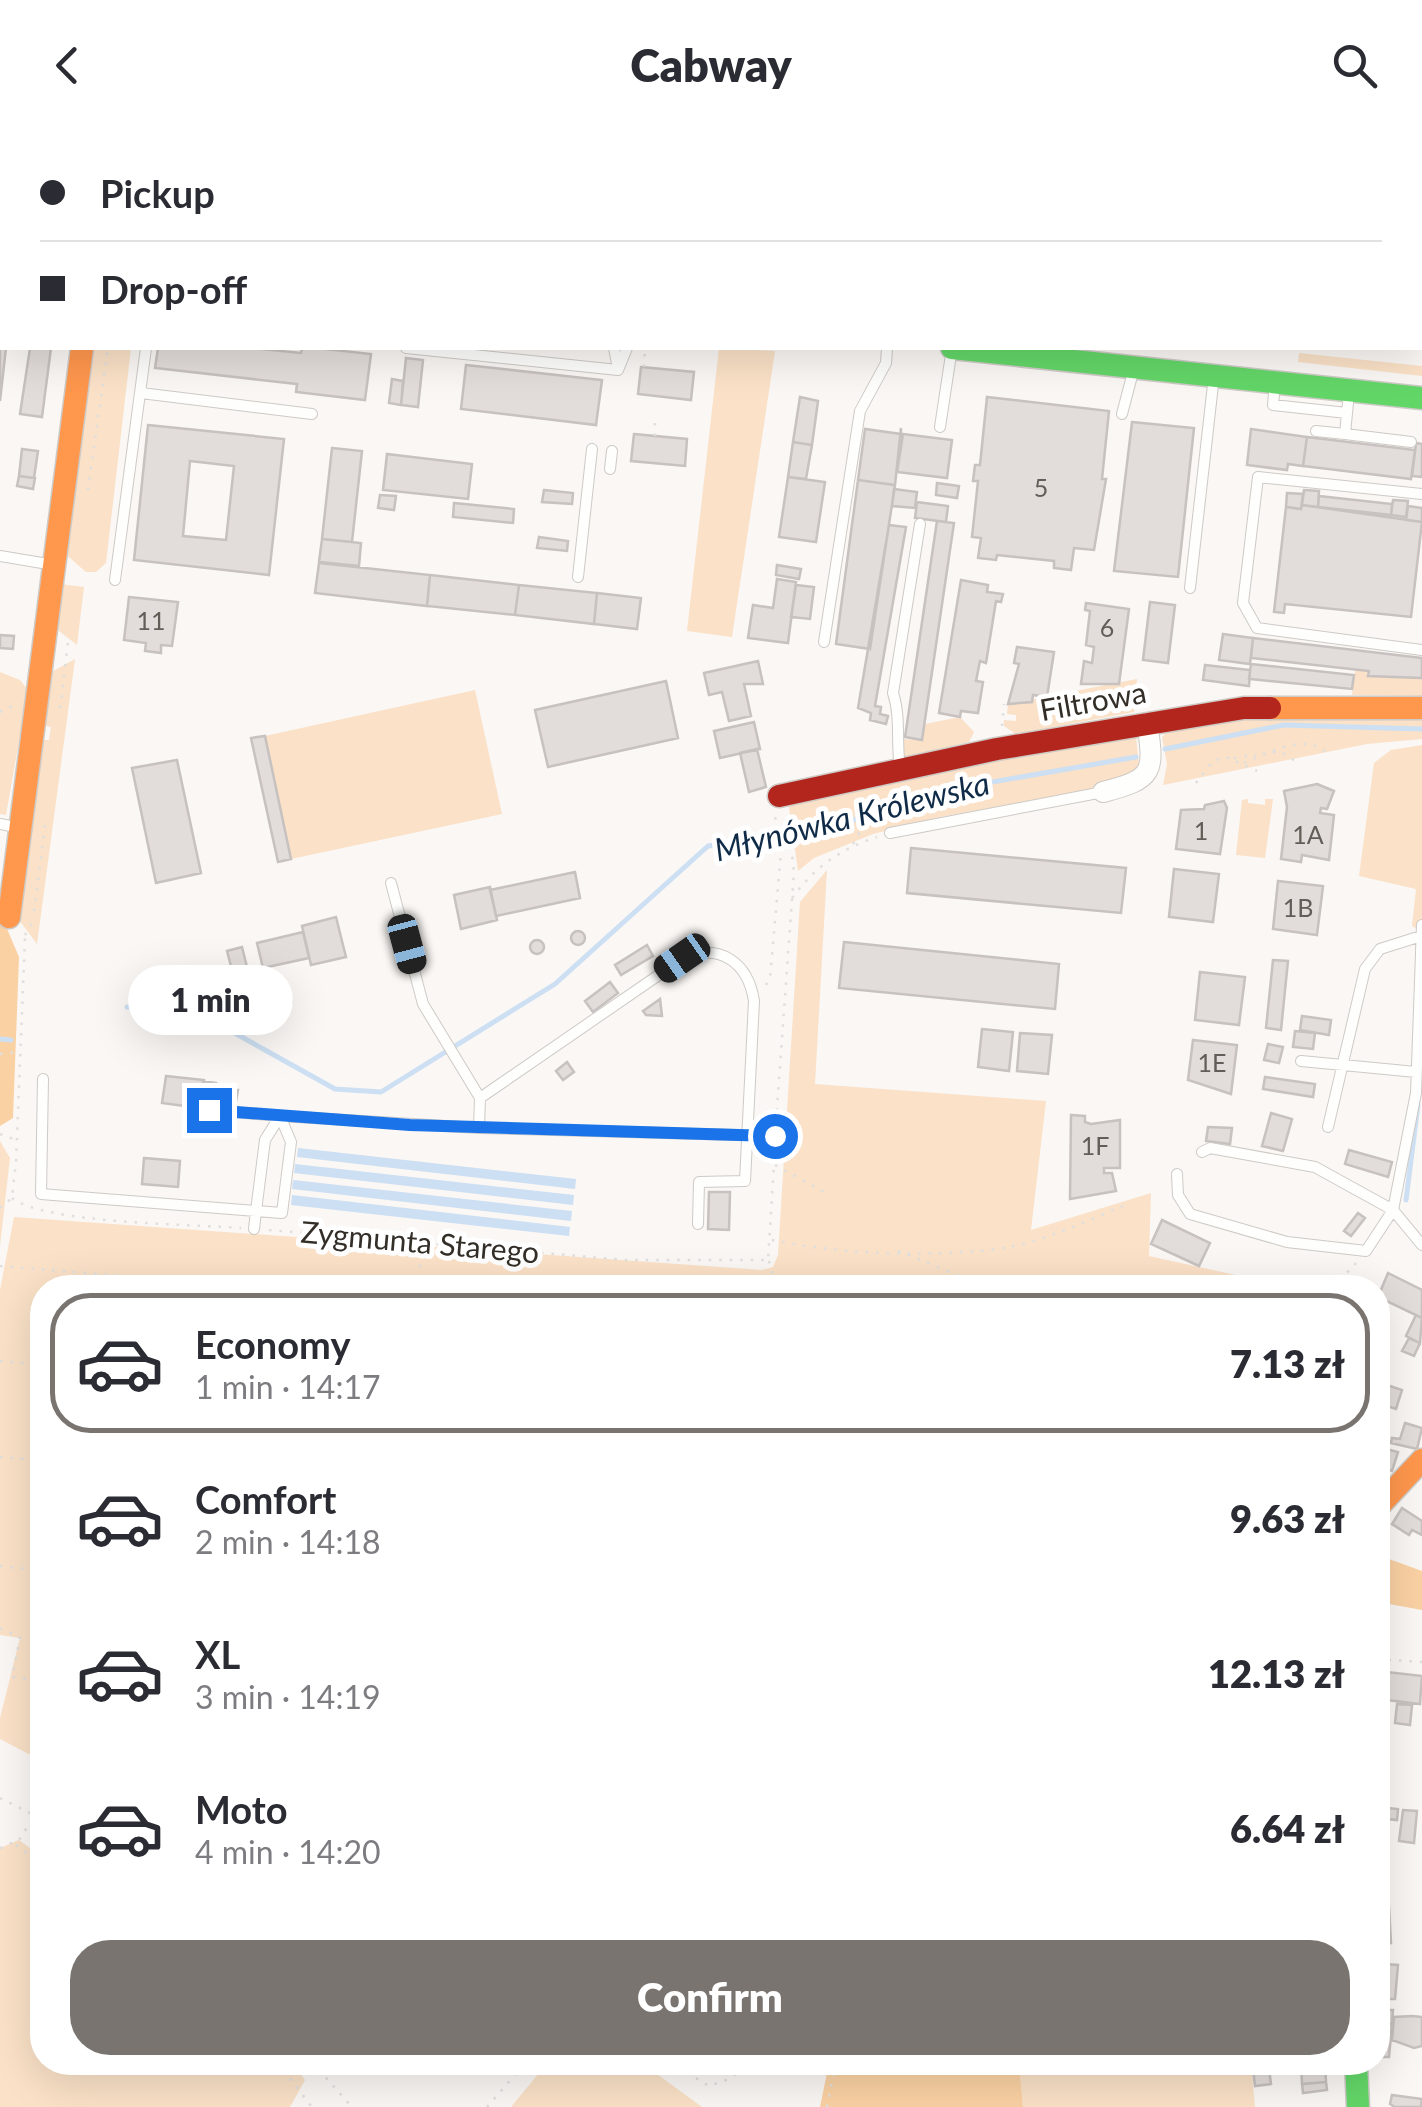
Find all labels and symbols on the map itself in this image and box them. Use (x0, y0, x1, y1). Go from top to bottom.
house number: 5 (1034, 472, 1048, 502)
house number: 11 (136, 605, 166, 635)
house number: 6 (1100, 612, 1114, 642)
street label: Filtrowa (1037, 673, 1149, 727)
water label: Młynówka Królewska (710, 762, 993, 869)
house number: 1 (1194, 815, 1208, 845)
house number: 1A (1292, 819, 1324, 849)
house number: 1B (1283, 892, 1313, 922)
car (385, 911, 429, 977)
car (649, 929, 715, 987)
callout: 1 min (126, 965, 292, 1035)
house number: 1E (1198, 1047, 1226, 1077)
route end (187, 1088, 232, 1133)
route start (753, 1114, 798, 1159)
house number: 1F (1081, 1130, 1109, 1160)
street label: Zygmunta Starego (300, 1213, 541, 1269)

